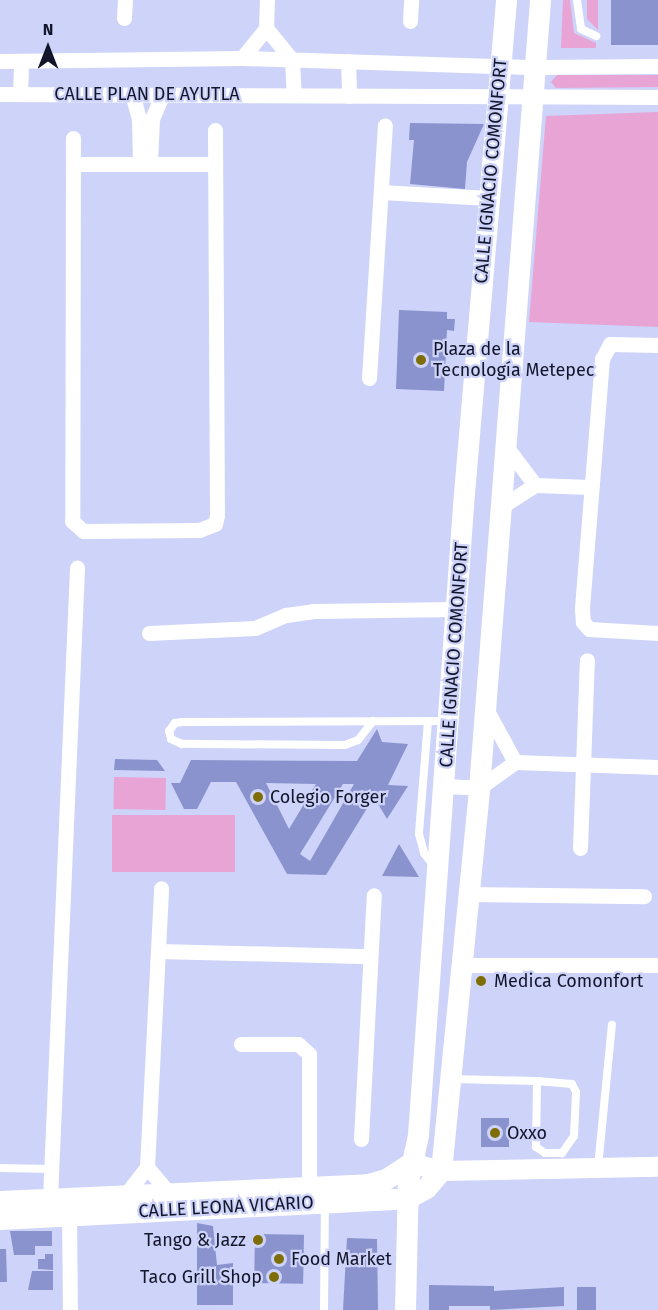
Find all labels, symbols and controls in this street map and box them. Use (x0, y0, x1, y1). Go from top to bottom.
north arrow (18, 18, 78, 78)
text: N (43, 20, 53, 39)
street label: CALLE IGNACIO COMONFORT (470, 58, 512, 284)
street label: CALLE PLAN DE AYUTLA (54, 83, 240, 105)
place label: Plaza de la Tecnología Metepec (433, 339, 594, 382)
marker: Plaza de la Tecnología Metepec (414, 353, 428, 367)
street label: CALLE IGNACIO COMONFORT (435, 542, 473, 768)
place label: Colegio Forger (270, 786, 386, 808)
marker: Colegio Forger (251, 790, 265, 804)
place label: Medica Comonfort (494, 970, 643, 992)
marker: Medica Comonfort (472, 972, 490, 990)
place label: Oxxo (507, 1122, 547, 1144)
marker: Oxxo (488, 1126, 502, 1140)
street label: CALLE LEONA VICARIO (138, 1192, 314, 1222)
place label: Tango & Jazz (144, 1229, 246, 1251)
marker: Tango & Jazz (251, 1233, 265, 1247)
place label: Food Market (291, 1248, 392, 1270)
marker: Food Market (272, 1252, 286, 1266)
place label: Taco Grill Shop (140, 1266, 262, 1288)
marker: Taco Grill Shop (267, 1270, 281, 1284)

